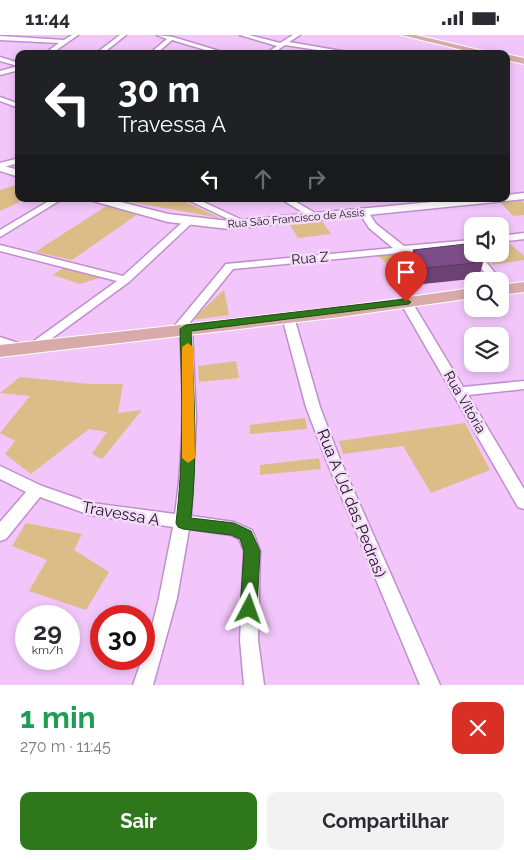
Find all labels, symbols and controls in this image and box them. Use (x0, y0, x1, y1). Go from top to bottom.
text: 11:44 (25, 7, 70, 29)
text: 30 m (118, 69, 200, 110)
icon: left (35, 70, 100, 135)
text: Travessa A (118, 111, 226, 137)
icon: left (196, 165, 224, 193)
icon: ahead (249, 165, 277, 193)
icon: right (302, 165, 330, 193)
street label: Rua São Francisco de Assis (227, 206, 365, 231)
map controls (464, 217, 509, 372)
button: sound (464, 217, 509, 262)
street label: Rua Z (291, 248, 329, 268)
pin (385, 251, 427, 302)
icon: arrive (392, 258, 420, 286)
button: search (464, 272, 509, 317)
button: layers (464, 327, 509, 372)
street label: Rua Vitória (441, 368, 489, 436)
street label: Rua A (Jd das Pedras) (313, 426, 390, 580)
street label: Travessa A (81, 497, 161, 530)
position arrow (222, 582, 274, 634)
speed limit sign: 30 (90, 605, 155, 670)
text: 29 (33, 616, 62, 646)
text: km/h (32, 643, 63, 657)
text: 1 min (20, 700, 96, 735)
button: close (452, 702, 504, 754)
text: 270 m · 11:45 (20, 737, 111, 756)
button: Sair (20, 792, 257, 850)
button: Compartilhar (267, 792, 504, 850)

